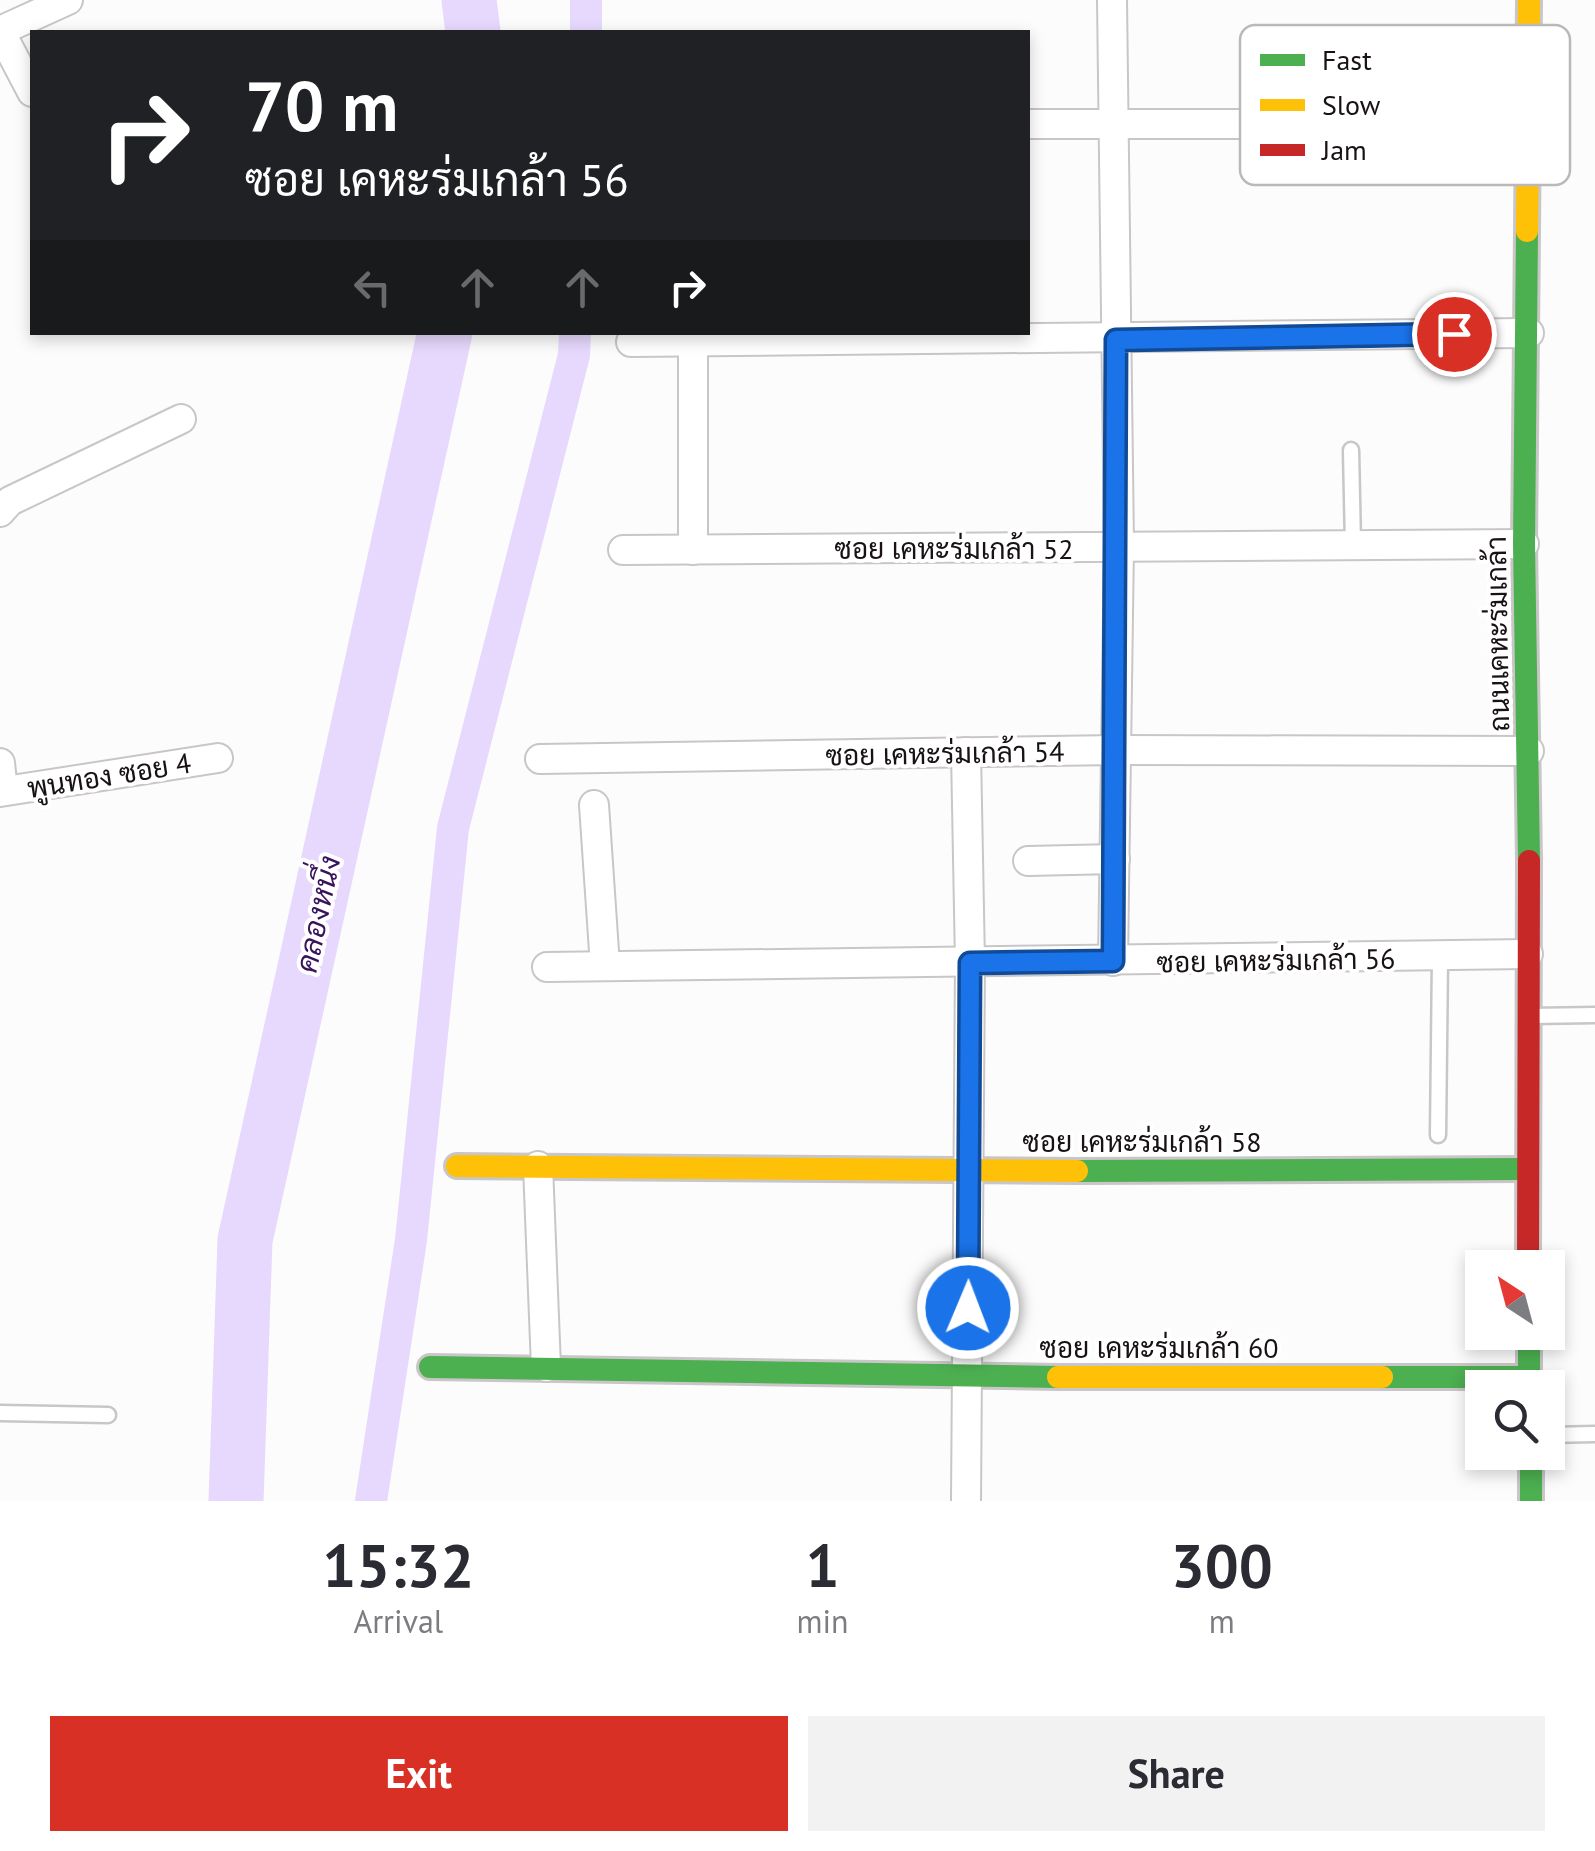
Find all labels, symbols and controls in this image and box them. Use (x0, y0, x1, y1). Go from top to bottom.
legend (1240, 25, 1570, 185)
text: Fast (1322, 41, 1372, 78)
text: 70 m (245, 60, 398, 150)
icon: right (80, 70, 210, 200)
text: Slow (1322, 86, 1381, 123)
text: Jam (1321, 131, 1367, 168)
text: ซอย เคหะร่มเกล้า 56 (245, 150, 629, 208)
icon: left (345, 260, 400, 315)
icon: ahead (450, 260, 505, 315)
icon: ahead (555, 260, 610, 315)
icon: right (660, 260, 715, 315)
pin (1412, 292, 1497, 377)
icon: arrive (1427, 307, 1482, 362)
street label: ซอย เคหะร่มเกล้า 52 (835, 530, 1073, 567)
street label: ถนนเคหะร่มเกล้า (1477, 536, 1517, 732)
street label: ซอย เคหะร่มเกล้า 54 (825, 732, 1065, 774)
street label: พูนทอง ซอย 4 (24, 744, 194, 808)
water label: คลองหนึ่ง (281, 851, 348, 976)
street label: ซอย เคหะร่มเกล้า 56 (1156, 939, 1396, 981)
street label: ซอย เคหะร่มเกล้า 58 (1023, 1123, 1261, 1160)
north arrow (1465, 1250, 1565, 1350)
map controls (1465, 1250, 1565, 1470)
position arrow (916, 1256, 1020, 1360)
street label: ซอย เคหะร่มเกล้า 60 (1040, 1329, 1278, 1366)
button: search (1465, 1370, 1565, 1470)
text: 15:32 (322, 1526, 474, 1604)
text: 1 (806, 1526, 840, 1604)
text: 300 (1171, 1526, 1273, 1604)
text: Arrival (353, 1600, 443, 1642)
text: min (797, 1600, 849, 1642)
text: m (1209, 1600, 1235, 1642)
button: Exit (50, 1716, 788, 1831)
button: Share (808, 1716, 1545, 1831)

